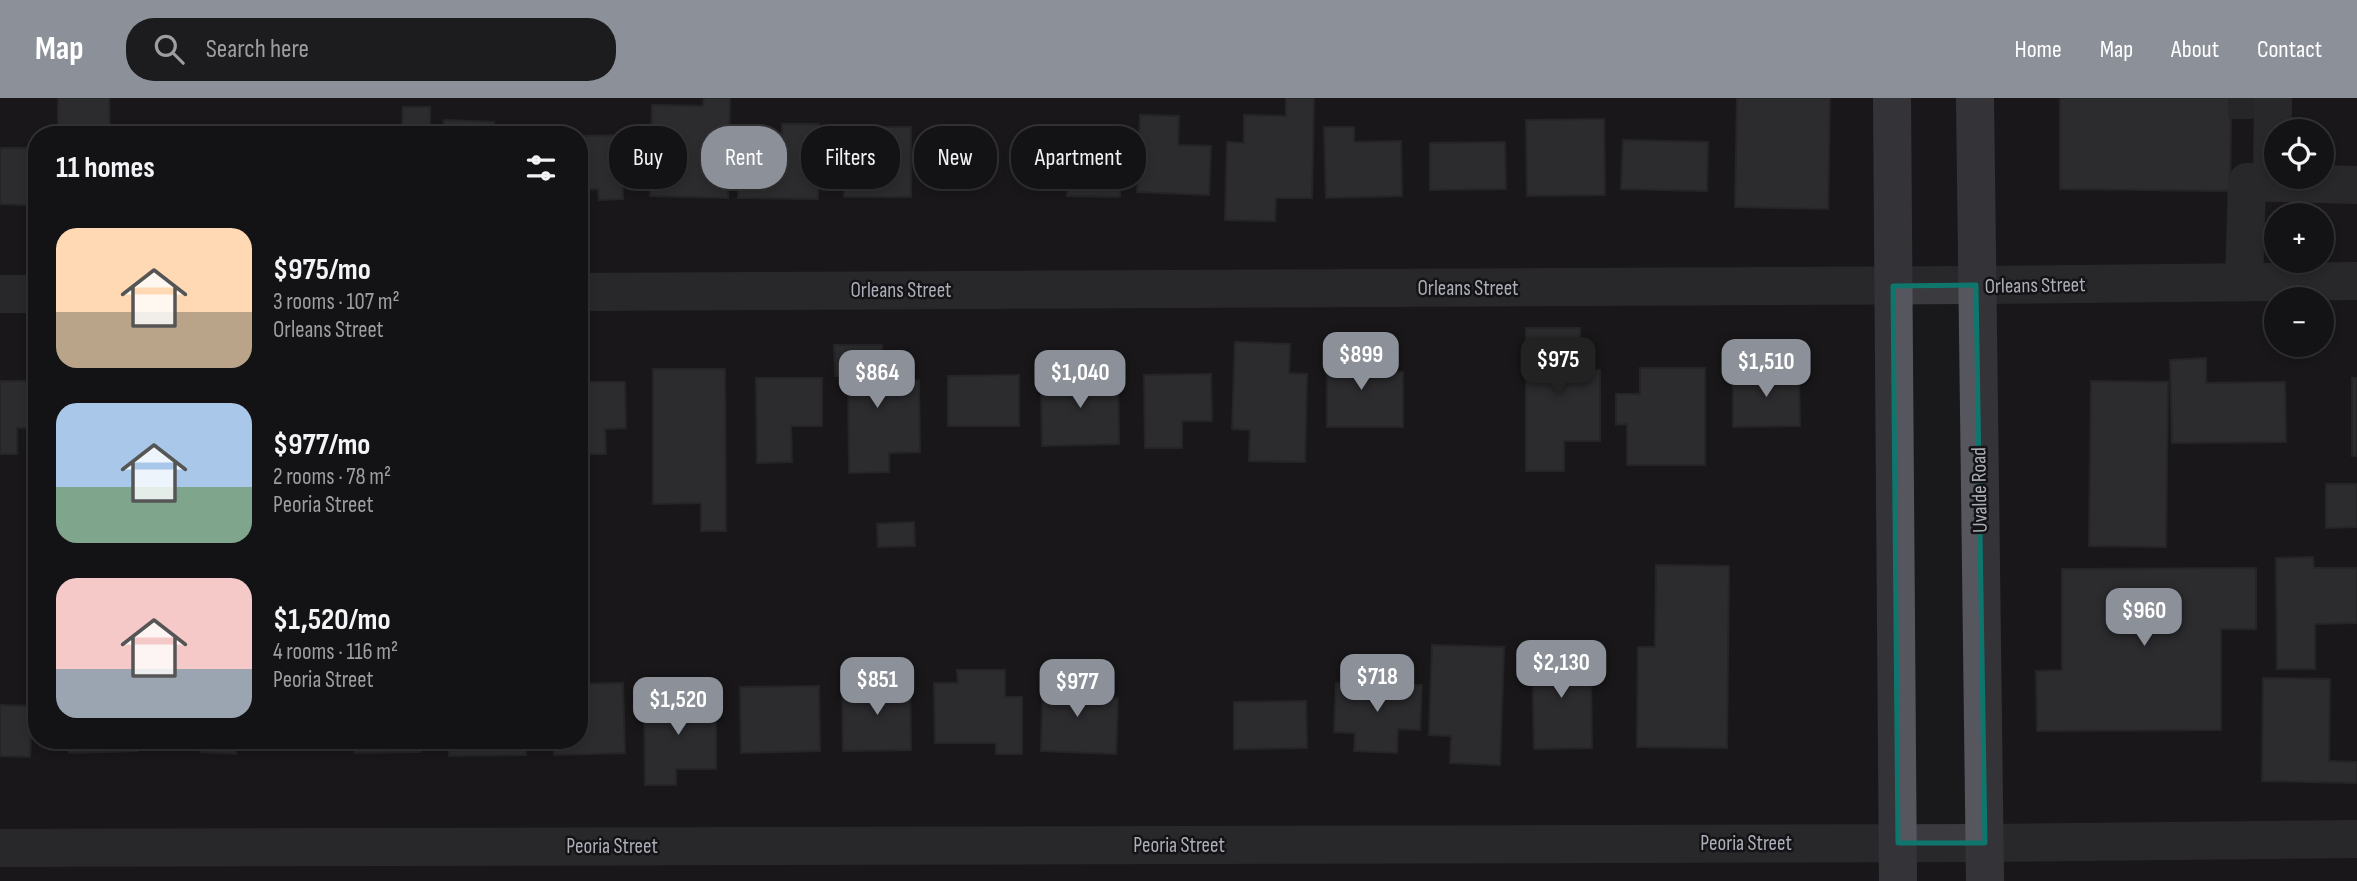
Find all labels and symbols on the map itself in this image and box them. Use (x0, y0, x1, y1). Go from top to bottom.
street label: Orleans Street (1984, 272, 2086, 299)
street label: Orleans Street (1418, 276, 1519, 301)
street label: Orleans Street (851, 278, 952, 303)
pin: $899 (1320, 332, 1402, 392)
pin: $975 (1517, 338, 1599, 397)
pin: $1,510 (1709, 340, 1823, 399)
pin: $864 (836, 350, 918, 410)
pin: $1,040 (1023, 350, 1137, 410)
street label: Uvalde Road (1966, 447, 1993, 533)
pin: $960 (2103, 588, 2185, 648)
pin: $2,130 (1504, 640, 1618, 700)
pin: $718 (1336, 654, 1418, 714)
pin: $851 (836, 658, 918, 717)
pin: $977 (1036, 660, 1118, 719)
pin: $1,520 (621, 678, 735, 737)
street label: Peoria Street (1700, 831, 1792, 856)
street label: Peoria Street (1133, 833, 1225, 858)
street label: Peoria Street (566, 834, 658, 859)

